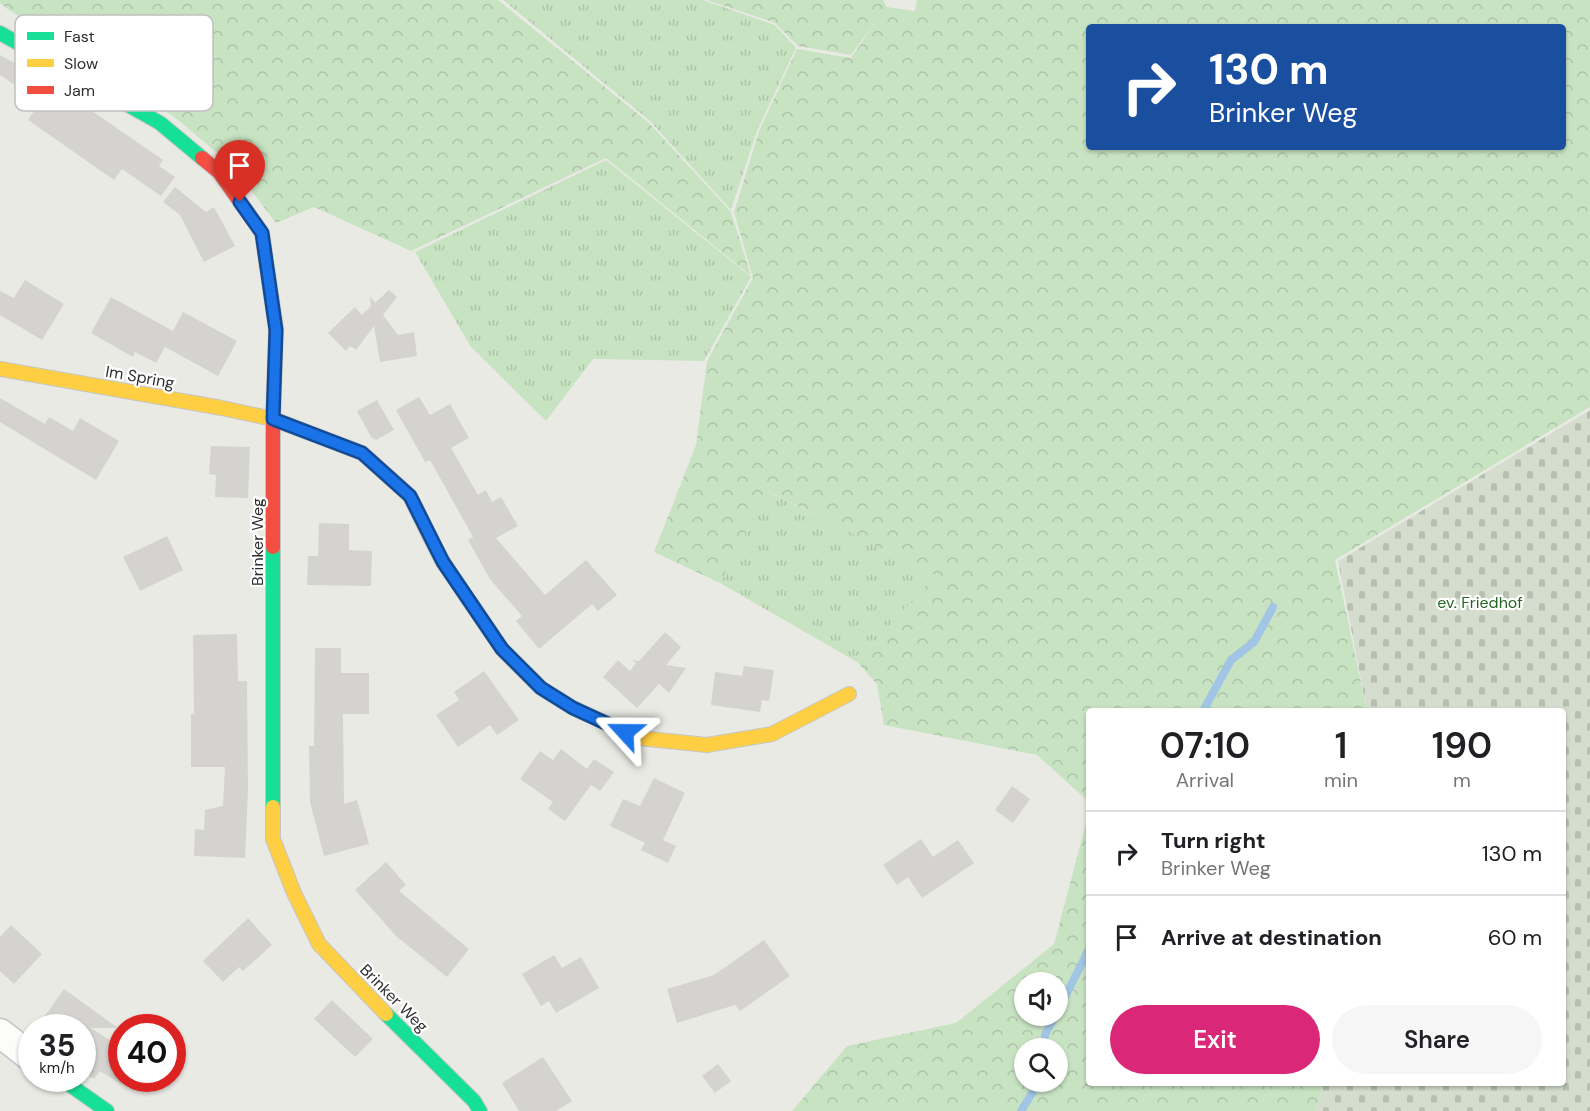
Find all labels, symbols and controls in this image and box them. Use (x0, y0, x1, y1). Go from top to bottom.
legend (15, 15, 213, 111)
text: Fast (64, 26, 95, 47)
text: 130 m (1209, 42, 1329, 97)
icon: right (1110, 48, 1188, 126)
text: Slow (64, 53, 98, 74)
text: Jam (64, 80, 95, 101)
text: Brinker Weg (1209, 95, 1357, 130)
pin (214, 140, 265, 202)
icon: arrive (223, 149, 256, 182)
street label: Im Spring (104, 361, 176, 393)
street label: Brinker Weg (247, 498, 268, 586)
park label: ev. Friedhof (1437, 592, 1523, 613)
position arrow (593, 700, 657, 764)
text: 07:10 (1160, 722, 1250, 769)
text: 1 (1335, 722, 1347, 769)
text: 190 (1432, 722, 1492, 769)
text: Arrival (1176, 767, 1234, 793)
text: min (1324, 767, 1358, 793)
text: m (1453, 767, 1471, 793)
text: Turn right (1161, 826, 1266, 855)
icon: right (1110, 837, 1143, 870)
text: 130 m (1482, 839, 1542, 868)
text: Brinker Weg (1161, 855, 1271, 881)
icon: arrive (1110, 921, 1143, 954)
text: Arrive at destination (1161, 923, 1382, 952)
text: 60 m (1488, 923, 1542, 952)
street label: Brinker Weg (355, 959, 433, 1037)
map controls (1014, 972, 1068, 1092)
button: sound (1014, 972, 1068, 1026)
button: Exit (1110, 1005, 1320, 1074)
button: Share (1332, 1005, 1542, 1074)
speed limit sign: 40 (108, 1014, 186, 1092)
text: 35 (39, 1026, 75, 1065)
button: search (1014, 1038, 1068, 1092)
text: km/h (39, 1058, 75, 1078)

